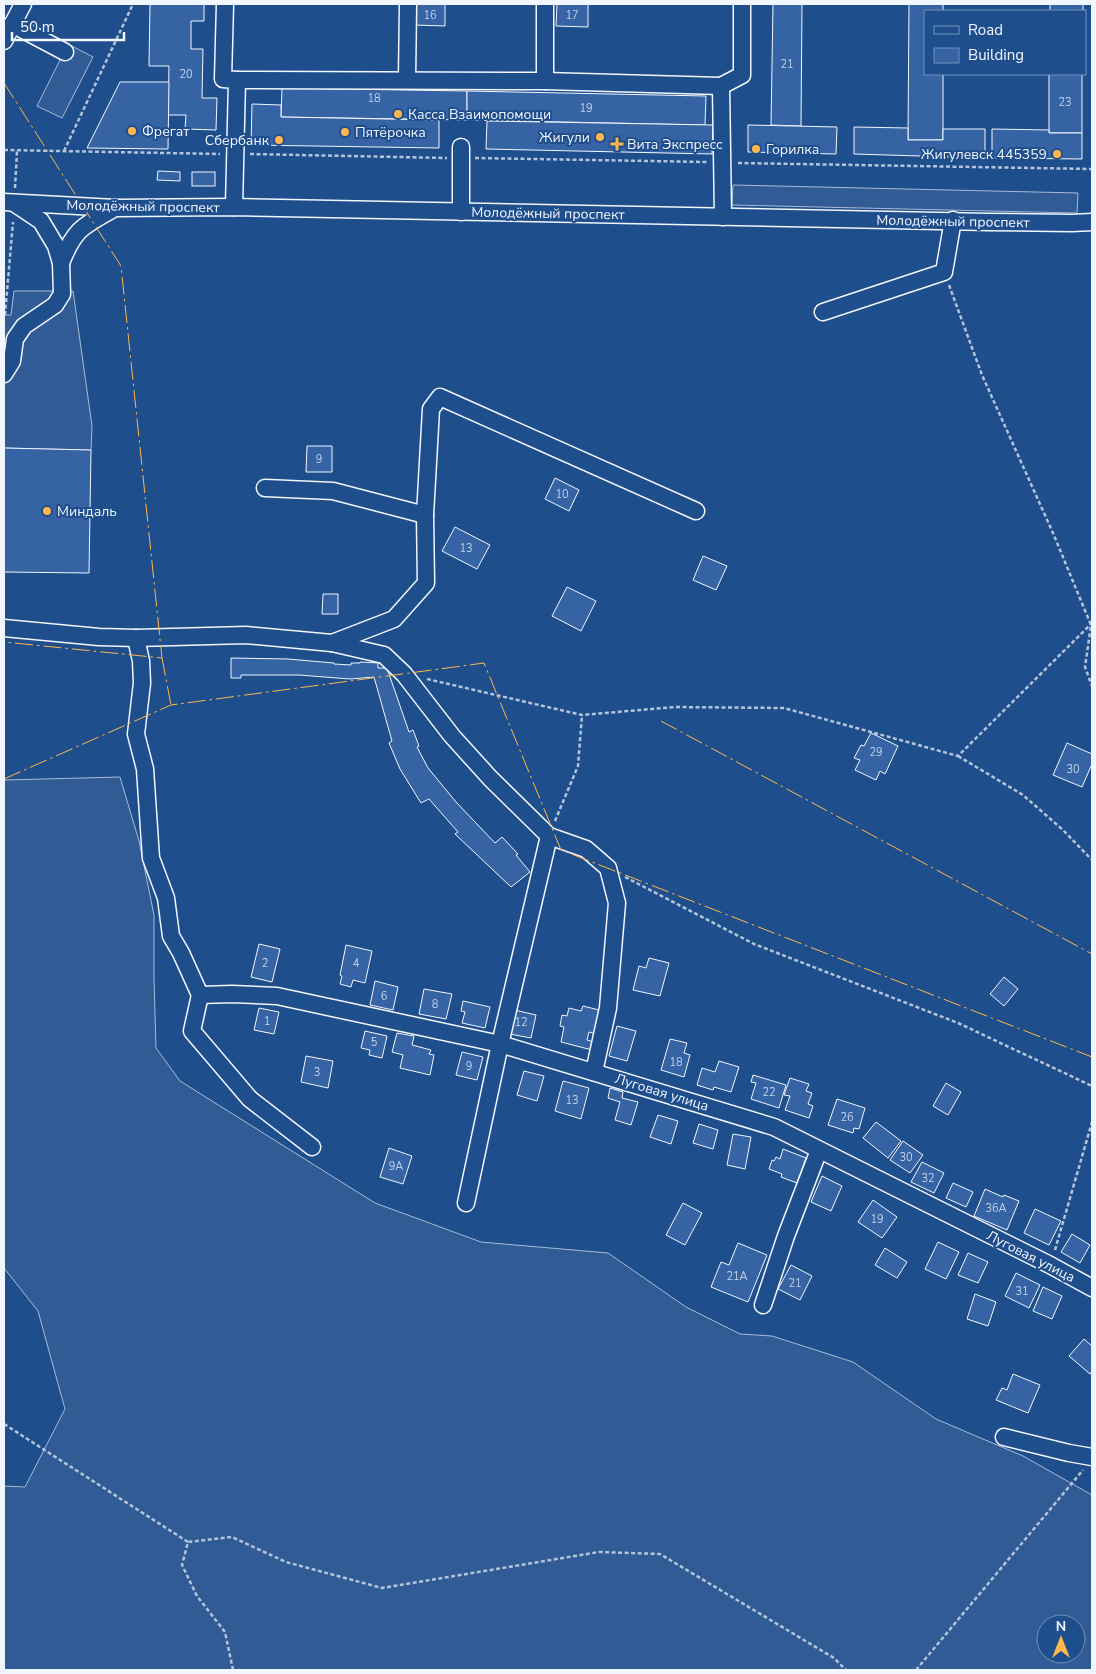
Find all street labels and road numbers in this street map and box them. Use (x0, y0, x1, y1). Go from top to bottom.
street label: Молодёжный проспект (66, 196, 221, 217)
street label: Молодёжный проспект (471, 203, 626, 224)
street label: Молодёжный проспект (876, 211, 1031, 232)
street label: Луговая улица (613, 1069, 711, 1116)
street label: Луговая улица (983, 1226, 1078, 1287)

